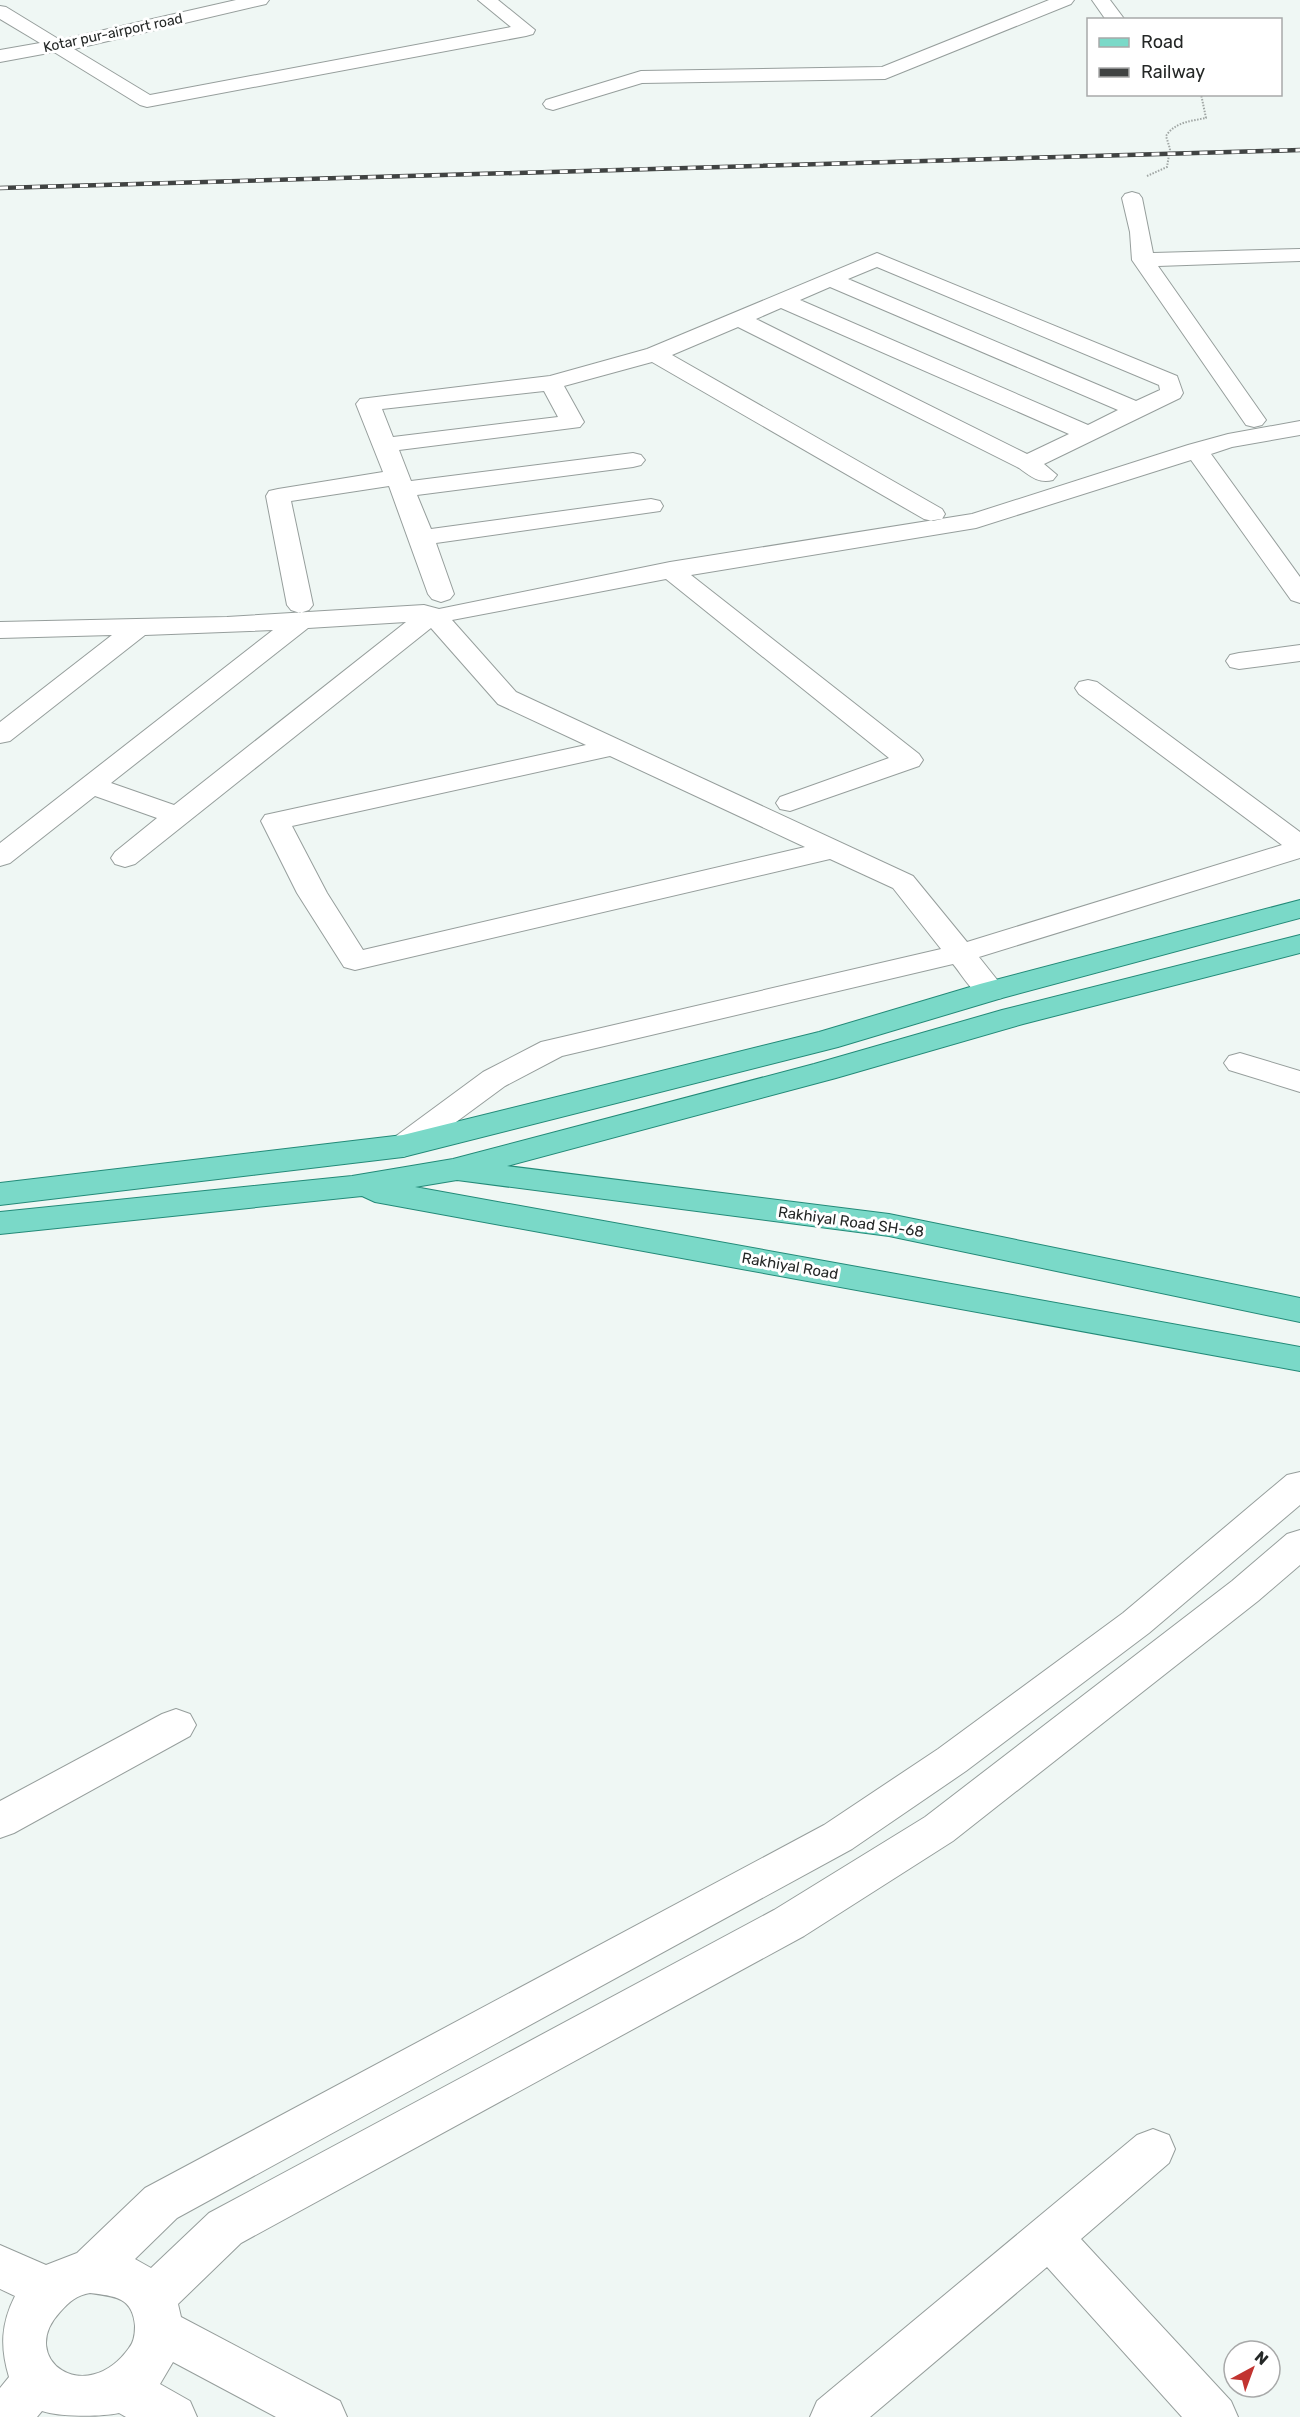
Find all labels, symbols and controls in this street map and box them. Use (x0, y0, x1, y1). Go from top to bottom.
street label: Kotar pur-airport road (42, 10, 184, 56)
legend (1087, 18, 1282, 96)
text: Road (1141, 31, 1184, 53)
text: Railway (1141, 61, 1205, 83)
street label: Rakhiyal Road SH-68 (777, 1203, 925, 1241)
street label: Rakhiyal Road (740, 1249, 840, 1283)
north arrow (1222, 2339, 1282, 2399)
text: N (1251, 2347, 1272, 2369)

